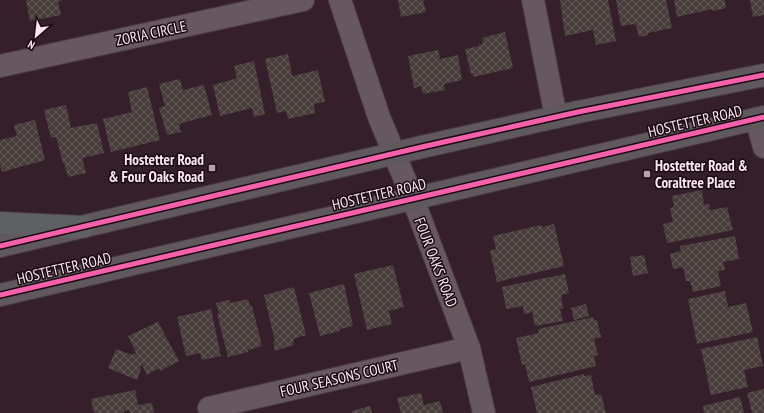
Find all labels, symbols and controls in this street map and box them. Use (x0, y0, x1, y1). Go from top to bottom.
north arrow (16, 16, 56, 56)
street label: ZORIA CIRCLE (114, 16, 188, 50)
text: N (25, 37, 37, 52)
street label: HOSTETTER ROAD (646, 101, 744, 141)
place label: Hostetter Road & Four Oaks Road (108, 150, 204, 186)
place label: Hostetter Road & Coraltree Place (655, 156, 748, 192)
marker: Hostetter Road & Four Oaks Road (207, 163, 217, 173)
marker: Hostetter Road & Coraltree Place (642, 169, 652, 179)
street label: HOSTETTER ROAD (330, 174, 428, 214)
street label: FOUR OAKS ROAD (410, 215, 462, 310)
street label: HOSTETTER ROAD (15, 248, 113, 288)
street label: FOUR SEASONS COURT (278, 355, 400, 401)

